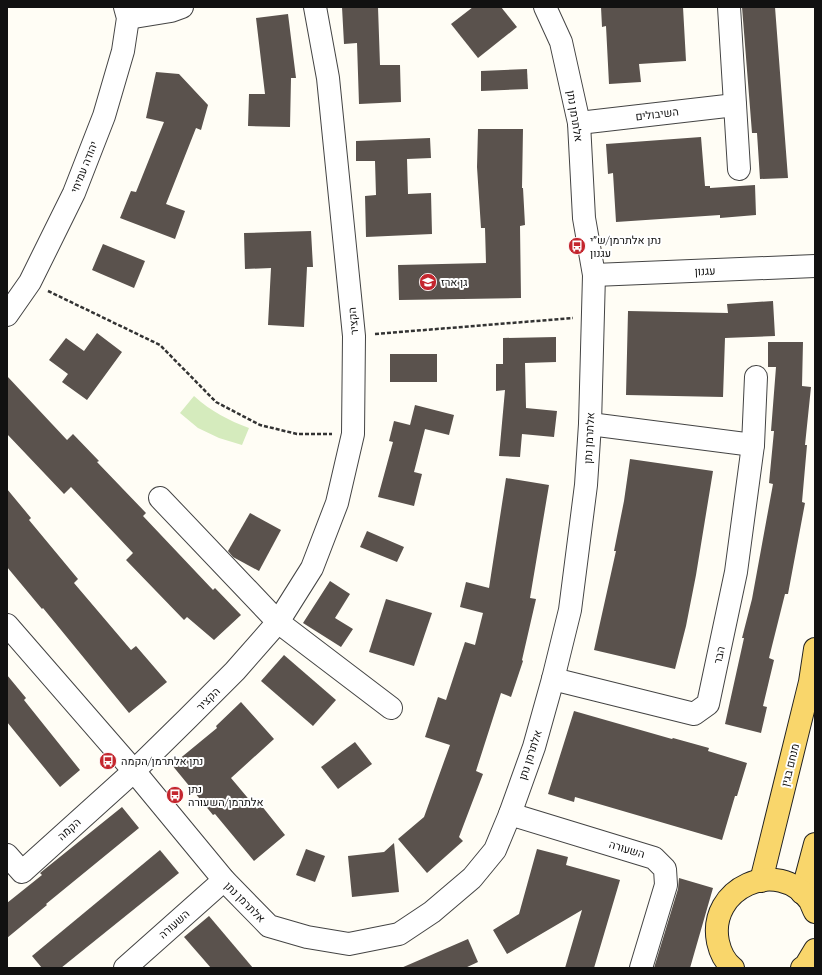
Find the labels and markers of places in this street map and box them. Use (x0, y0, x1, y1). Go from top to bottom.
place label: נתן אלתרמן/ש״י עגנון (590, 233, 661, 260)
bus stop icon: נתן אלתרמן/ש״י עגנון (567, 236, 587, 256)
school or university icon: גן ארז (418, 272, 438, 292)
place label: גן ארז (441, 275, 467, 289)
bus stop icon: נתן אלתרמן/הקמה (98, 751, 118, 771)
place label: נתן אלתרמן/הקמה (121, 754, 203, 768)
place label: נתן אלתרמן/השעורה (188, 782, 264, 809)
bus stop icon: נתן אלתרמן/השעורה (165, 785, 185, 805)

